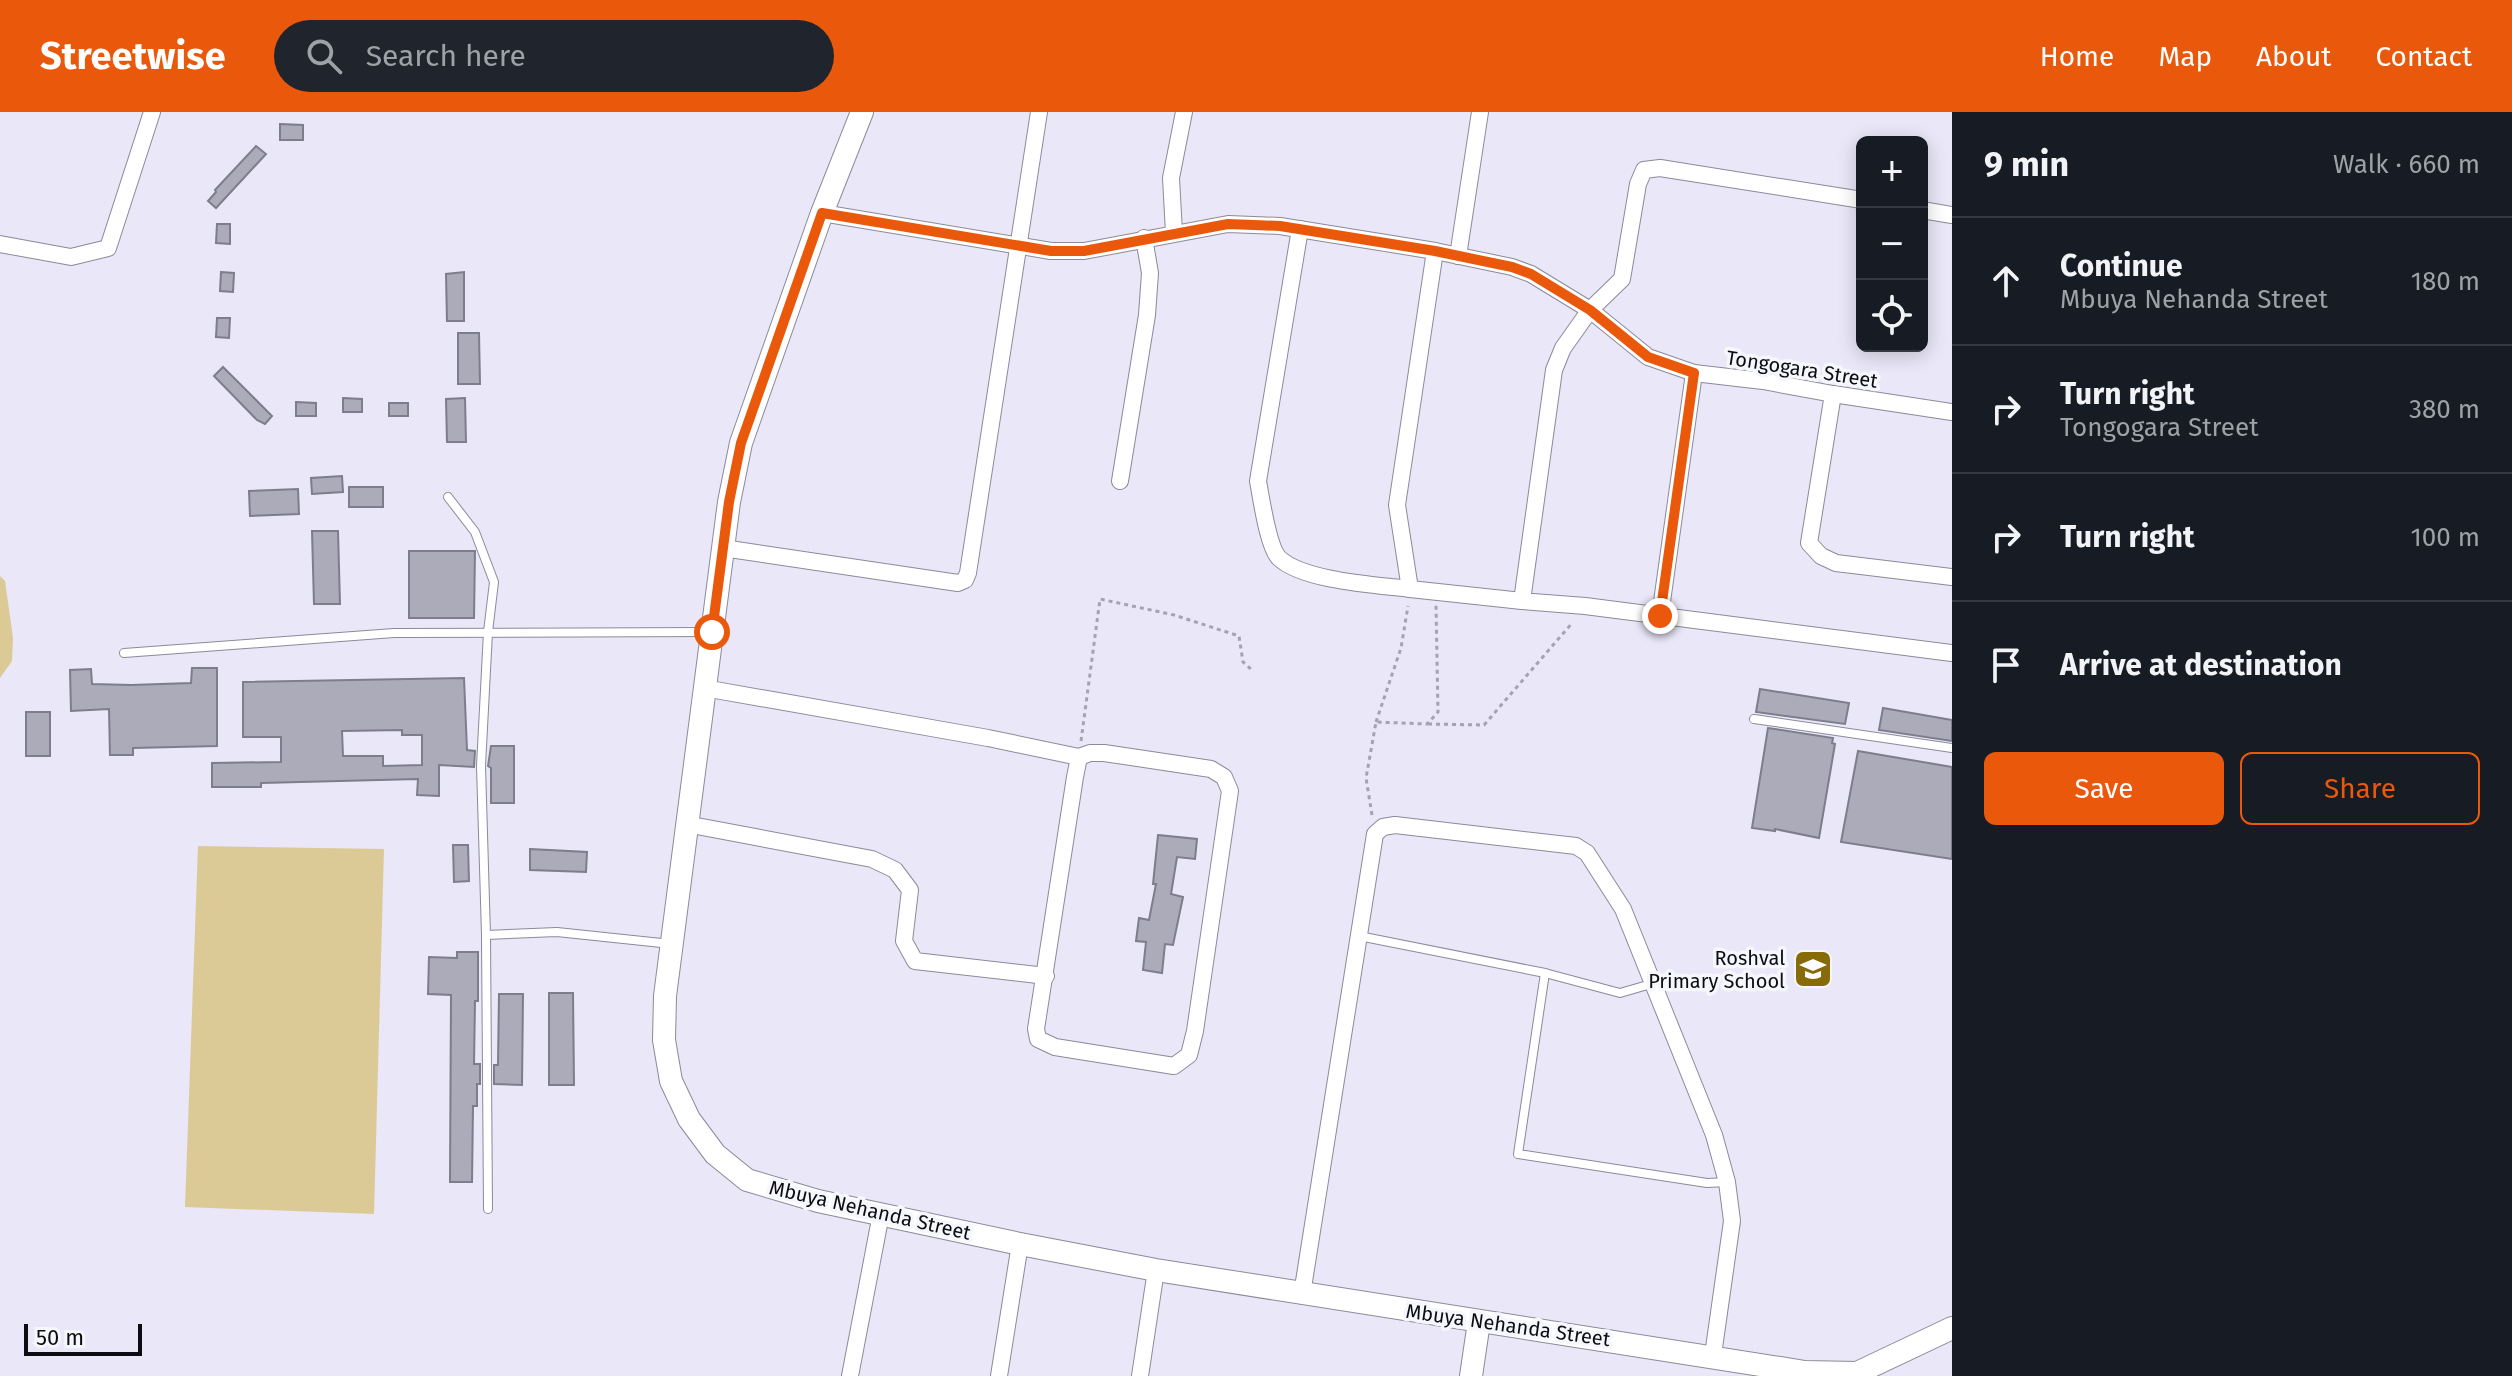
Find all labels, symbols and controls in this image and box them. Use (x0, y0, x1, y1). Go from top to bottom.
search box (274, 20, 834, 92)
text: Streetwise (40, 33, 226, 79)
icon: search (302, 34, 346, 78)
text: Search here (366, 38, 526, 74)
text: Home (2040, 40, 2114, 73)
text: Map (2158, 40, 2212, 73)
text: About (2256, 40, 2331, 73)
text: Contact (2375, 40, 2472, 73)
map controls (1856, 136, 1928, 352)
button: + (1856, 136, 1928, 208)
text: 9 min (1984, 144, 2069, 185)
text: Walk · 660 m (2333, 149, 2480, 180)
button: − (1856, 208, 1928, 280)
text: Continue (2060, 248, 2183, 284)
icon: ahead (1984, 259, 2028, 303)
text: 180 m (2411, 266, 2480, 297)
button: locate (1856, 280, 1928, 352)
text: Mbuya Nehanda Street (2060, 284, 2328, 315)
street label: Tongogara Street (1725, 345, 1880, 393)
text: Turn right (2060, 376, 2195, 412)
icon: right (1984, 387, 2028, 431)
text: 380 m (2409, 394, 2480, 425)
text: Tongogara Street (2060, 412, 2259, 443)
icon: right (1984, 515, 2028, 559)
text: Turn right (2060, 519, 2195, 555)
text: 100 m (2411, 522, 2480, 553)
route end (1642, 598, 1678, 634)
route start (694, 614, 730, 650)
icon: arrive (1984, 643, 2028, 687)
text: Arrive at destination (2060, 647, 2342, 683)
button: Save (1984, 752, 2224, 825)
button: Share (2240, 752, 2480, 825)
place label: Roshval Primary School (1648, 946, 1785, 993)
school or university icon: Roshval Primary School (1792, 948, 1834, 990)
street label: Mbuya Nehanda Street (767, 1175, 974, 1245)
street label: Mbuya Nehanda Street (1404, 1299, 1612, 1351)
scale bar (24, 1320, 142, 1356)
text: 50 m (36, 1324, 84, 1351)

